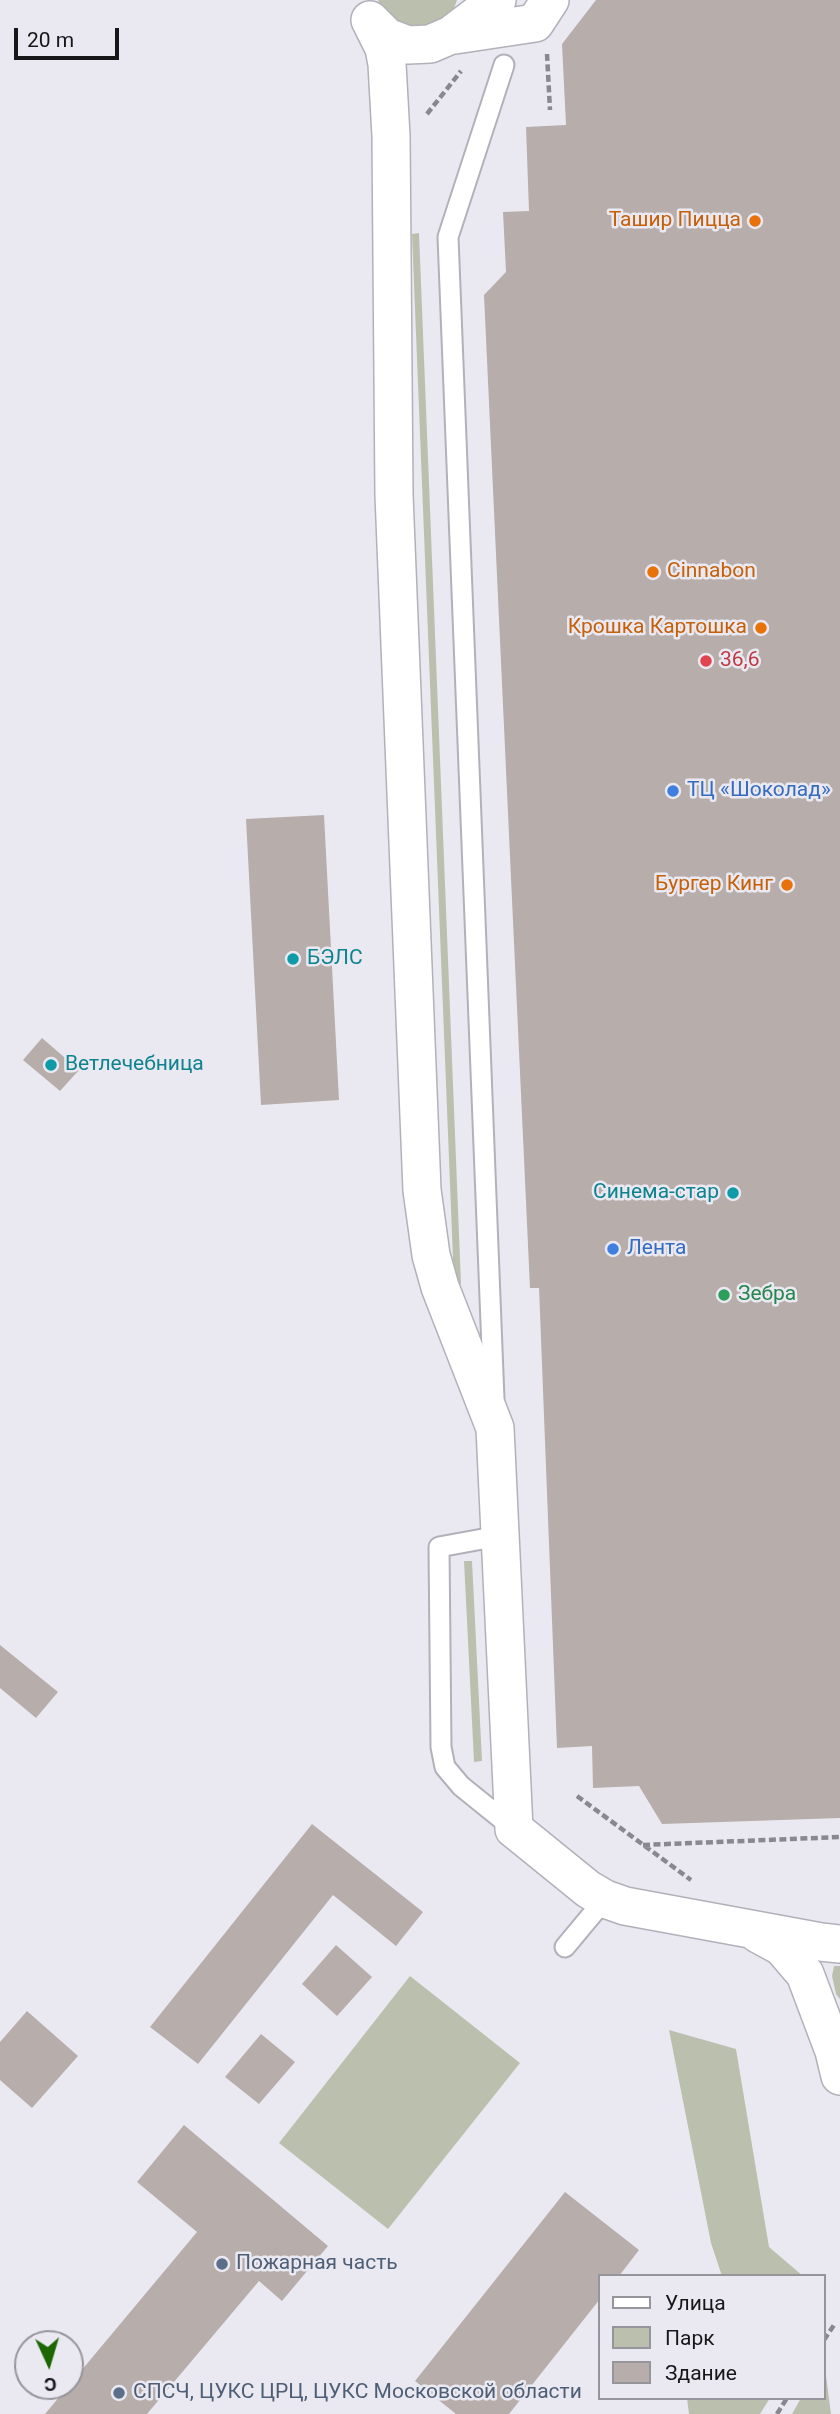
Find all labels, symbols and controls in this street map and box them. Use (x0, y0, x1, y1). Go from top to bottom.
scale bar (18, 14, 122, 58)
text: 20 m (27, 28, 74, 52)
place label: Ташир Пицца (609, 208, 741, 234)
marker: Ташир Пицца (747, 213, 763, 229)
place label: Cinnabon (667, 559, 756, 585)
marker: Cinnabon (645, 564, 661, 580)
place label: Крошка Картошка (568, 615, 747, 641)
marker: Крошка Картошка (753, 620, 769, 636)
place label: 36,6 (720, 648, 760, 674)
marker: 36,6 (698, 653, 714, 669)
place label: ТЦ «Шоколад» (687, 778, 831, 804)
marker: ТЦ «Шоколад» (665, 783, 681, 799)
place label: Бургер Кинг (655, 872, 773, 898)
marker: Бургер Кинг (779, 877, 795, 893)
place label: БЭЛС (307, 946, 363, 972)
marker: БЭЛС (285, 951, 301, 967)
place label: Ветлечебница (65, 1052, 204, 1078)
marker: Ветлечебница (43, 1057, 59, 1073)
place label: Синема-стар (593, 1180, 719, 1206)
marker: Синема-стар (725, 1185, 741, 1201)
place label: Лента (627, 1236, 686, 1262)
marker: Лента (605, 1241, 621, 1257)
place label: Зебра (738, 1282, 796, 1308)
marker: Зебра (716, 1287, 732, 1303)
place label: Пожарная часть (236, 2251, 398, 2277)
marker: Пожарная часть (214, 2256, 230, 2272)
legend (598, 2274, 826, 2400)
text: Улица (665, 2291, 726, 2315)
text: Парк (665, 2326, 715, 2350)
north arrow (14, 2330, 84, 2400)
text: Здание (665, 2361, 737, 2385)
text: С (43, 2373, 57, 2396)
place label: СПСЧ, ЦУКС ЦРЦ, ЦУКС Московской области (133, 2380, 582, 2406)
marker: СПСЧ, ЦУКС ЦРЦ, ЦУКС Московской области (111, 2385, 127, 2401)

